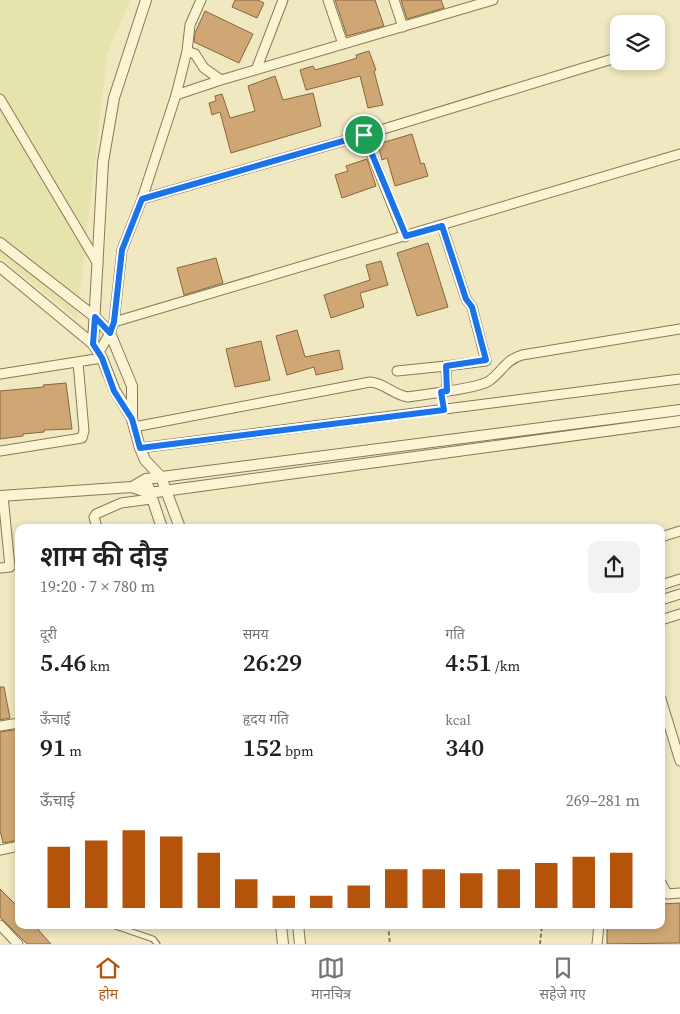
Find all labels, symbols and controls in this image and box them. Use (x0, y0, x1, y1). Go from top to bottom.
map controls (610, 15, 665, 70)
button: layers (610, 15, 665, 70)
pin (343, 114, 385, 156)
icon: arrive (350, 121, 378, 149)
text: शाम की दौड़ (40, 537, 168, 575)
button: share (588, 541, 640, 593)
text: 19:20 · 7 × 780 m (40, 575, 155, 597)
text: दूरी (40, 624, 57, 644)
text: समय (243, 624, 269, 644)
text: गति (445, 624, 465, 644)
text: 5.46 (40, 645, 87, 679)
text: 26:29 (243, 645, 302, 679)
text: 4:51 (445, 645, 492, 679)
text: km (87, 656, 110, 676)
text: /km (492, 656, 520, 676)
text: ऊँचाई (40, 709, 70, 729)
text: हृदय गति (243, 709, 289, 729)
text: kcal (445, 710, 471, 730)
text: 91 (40, 730, 66, 764)
text: 152 (243, 730, 282, 764)
text: 340 (445, 730, 484, 764)
text: m (66, 741, 82, 761)
text: bpm (282, 741, 314, 761)
text: ऊँचाई (40, 789, 75, 811)
text: 269–281 m (566, 789, 640, 811)
tab: होम (94, 954, 122, 1005)
tab: मानचित्र (311, 954, 351, 1005)
tab: सहेजे गए (540, 954, 586, 1005)

